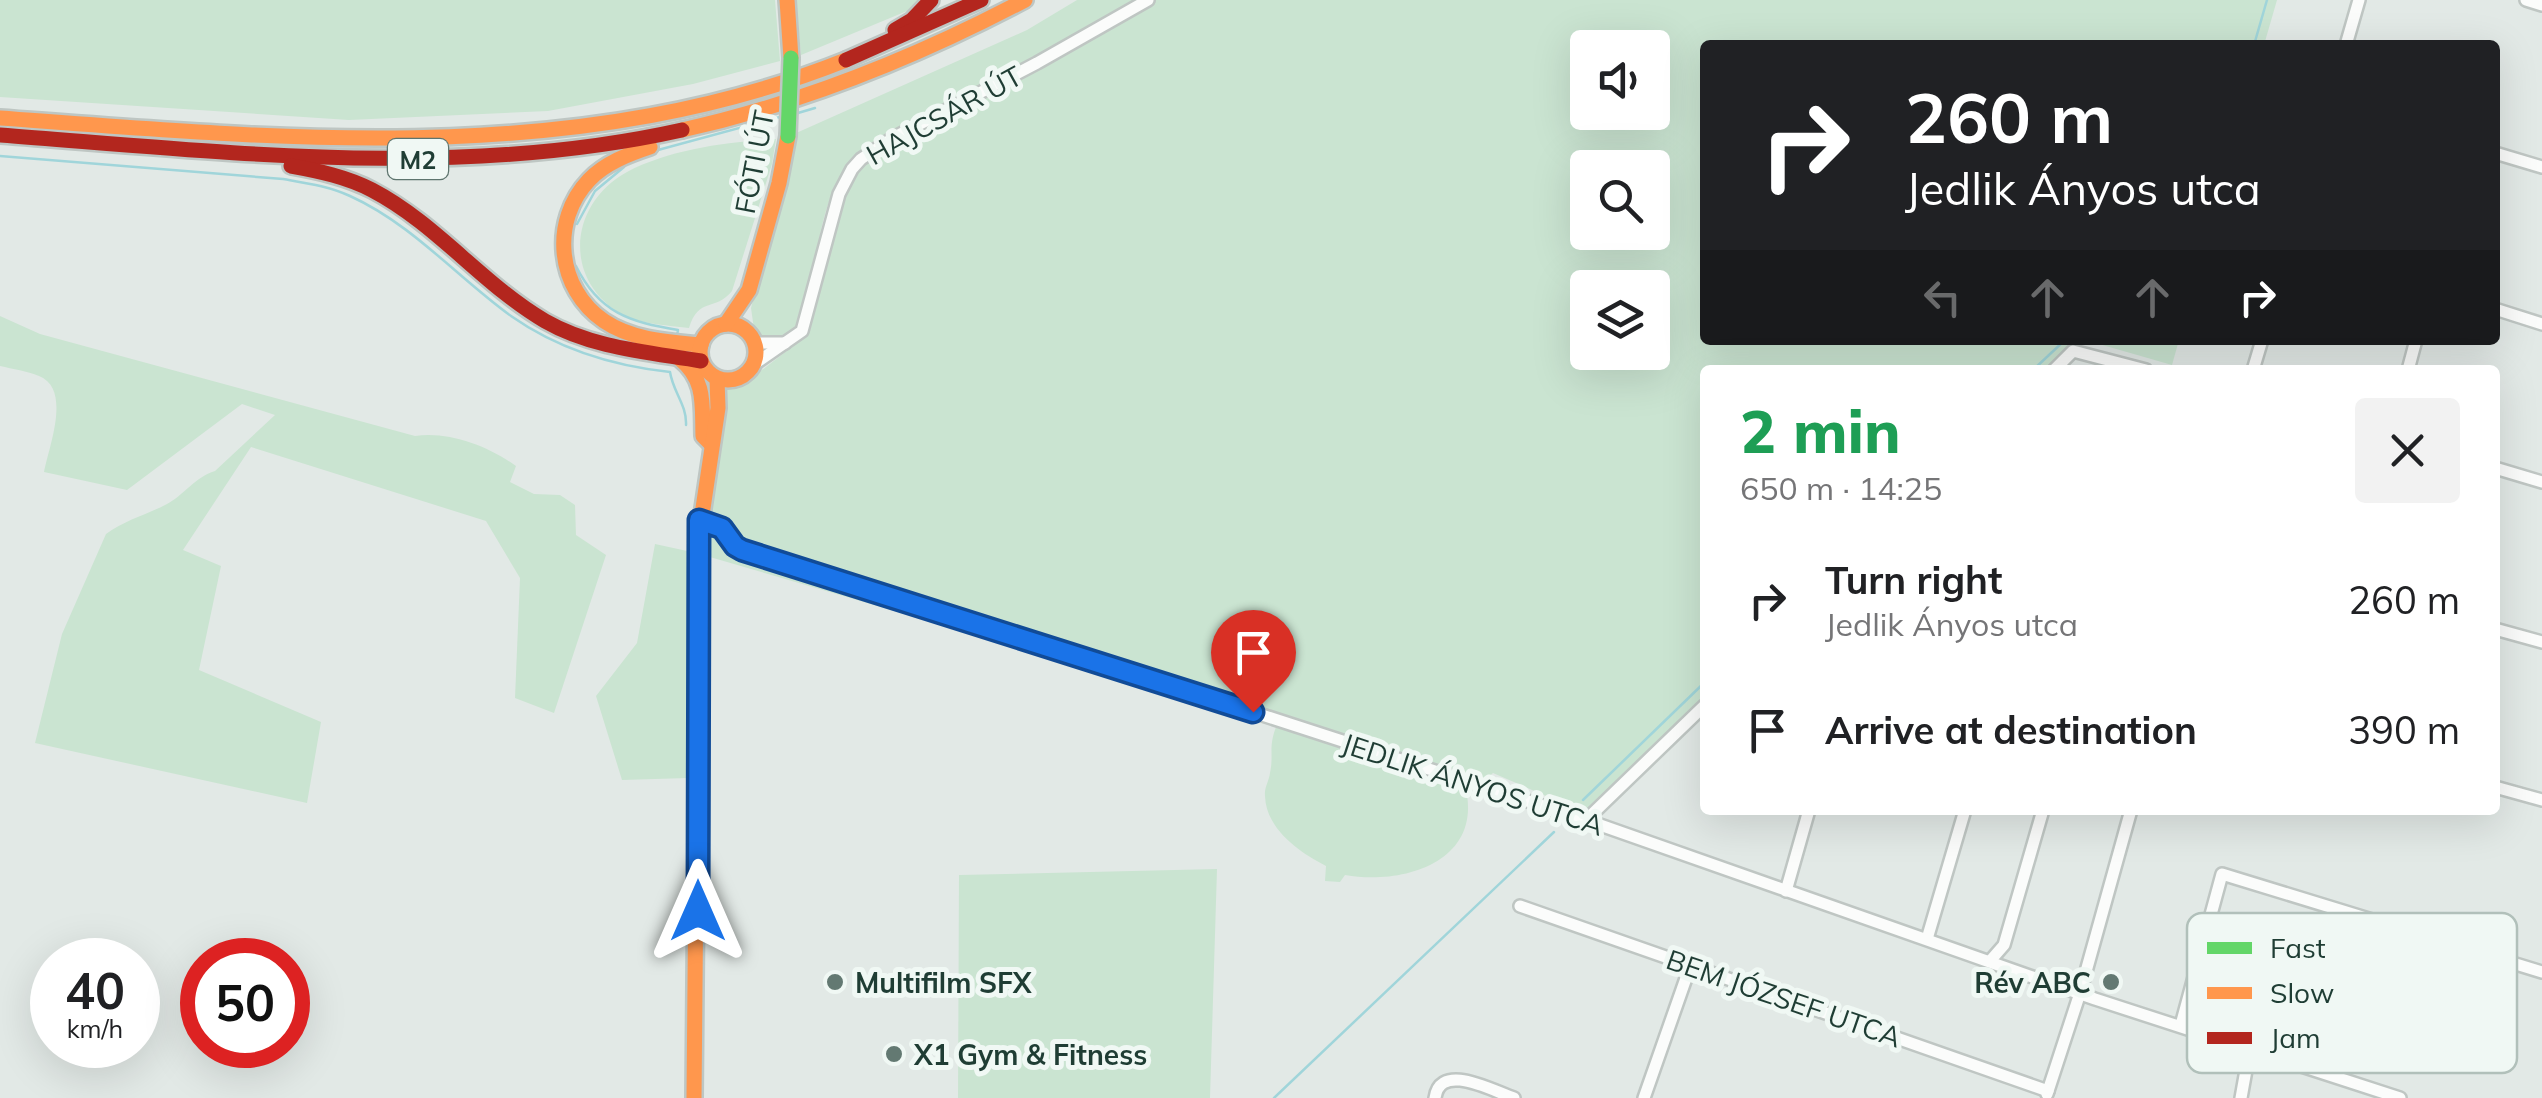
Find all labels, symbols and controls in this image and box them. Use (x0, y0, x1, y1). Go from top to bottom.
map controls (1570, 30, 1670, 370)
button: sound (1570, 30, 1670, 130)
street label: HAJCSÁR ÚT (860, 58, 1028, 172)
text: 260 m (1905, 73, 2113, 161)
icon: right (1740, 80, 1870, 210)
street label: FÓTI ÚT (727, 107, 781, 217)
road number: M2 (388, 139, 448, 179)
button: search (1570, 150, 1670, 250)
text: Jedlik Ányos utca (1905, 160, 2261, 216)
button: layers (1570, 270, 1670, 370)
icon: left (1915, 270, 1970, 325)
icon: ahead (2020, 270, 2075, 325)
icon: ahead (2125, 270, 2180, 325)
icon: right (2230, 270, 2285, 325)
text: 2 min (1740, 393, 1901, 468)
button: close (2355, 398, 2460, 503)
text: 650 m · 14:25 (1740, 468, 1942, 508)
text: Turn right (1825, 556, 2002, 604)
icon: right (1740, 573, 1795, 628)
text: 260 m (2348, 576, 2460, 624)
text: Jedlik Ányos utca (1825, 604, 2078, 644)
pin (1211, 610, 1296, 713)
icon: arrive (1226, 625, 1281, 680)
icon: arrive (1740, 703, 1795, 758)
text: Arrive at destination (1825, 706, 2197, 754)
text: 390 m (2348, 706, 2460, 754)
street label: JEDLIK ÁNYOS UTCA (1338, 725, 1609, 843)
position arrow (646, 859, 750, 963)
legend (2187, 913, 2517, 1073)
text: Fast (2270, 930, 2326, 965)
speed limit sign: 50 (180, 938, 310, 1068)
street label: BEM JÓZSEF UTCA (1662, 941, 1906, 1055)
text: 40 (65, 959, 125, 1022)
place label: Multifilm SFX (855, 965, 1033, 1000)
place label: Rév ABC (1974, 965, 2091, 1000)
marker: Multifilm SFX (824, 971, 846, 993)
marker: Rév ABC (2100, 971, 2122, 993)
text: Slow (2270, 975, 2334, 1010)
text: km/h (67, 1013, 123, 1044)
text: Jam (2270, 1020, 2321, 1055)
place label: X1 Gym & Fitness (913, 1037, 1147, 1072)
marker: X1 Gym & Fitness (883, 1043, 905, 1065)

